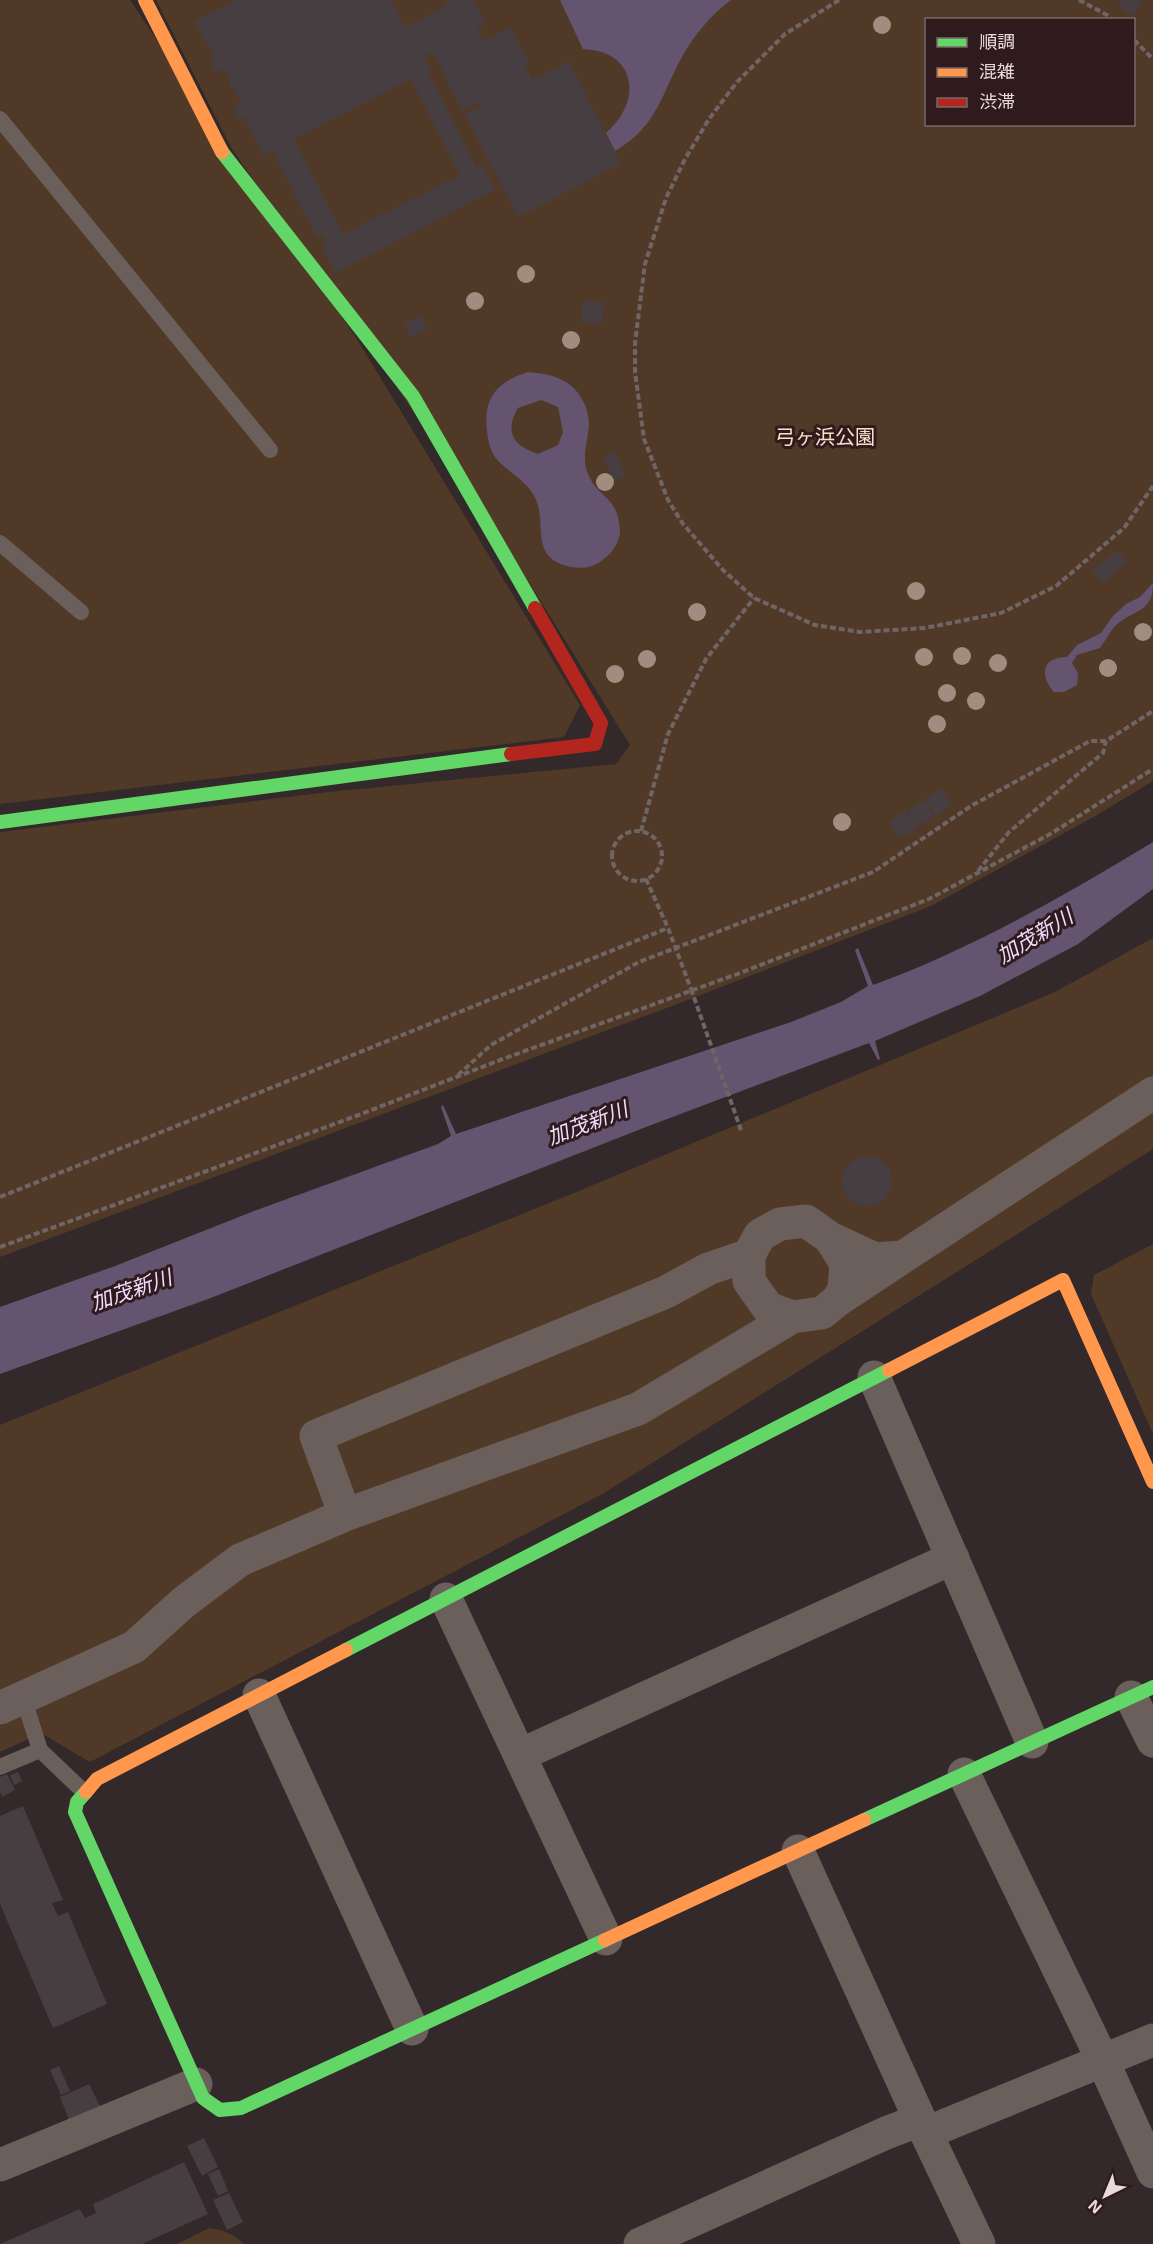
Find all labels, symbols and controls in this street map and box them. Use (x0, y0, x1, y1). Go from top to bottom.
legend (925, 18, 1135, 126)
text: 順調 (979, 30, 1015, 52)
text: 混雑 (979, 60, 1015, 82)
text: 渋滞 (979, 90, 1015, 112)
park label: 弓ヶ浜公園 (775, 424, 875, 448)
water label: 加茂新川 (992, 902, 1078, 967)
water label: 加茂新川 (543, 1095, 633, 1149)
water label: 加茂新川 (87, 1263, 177, 1314)
north arrow (1075, 2166, 1135, 2226)
text: N (1084, 2196, 1105, 2218)

